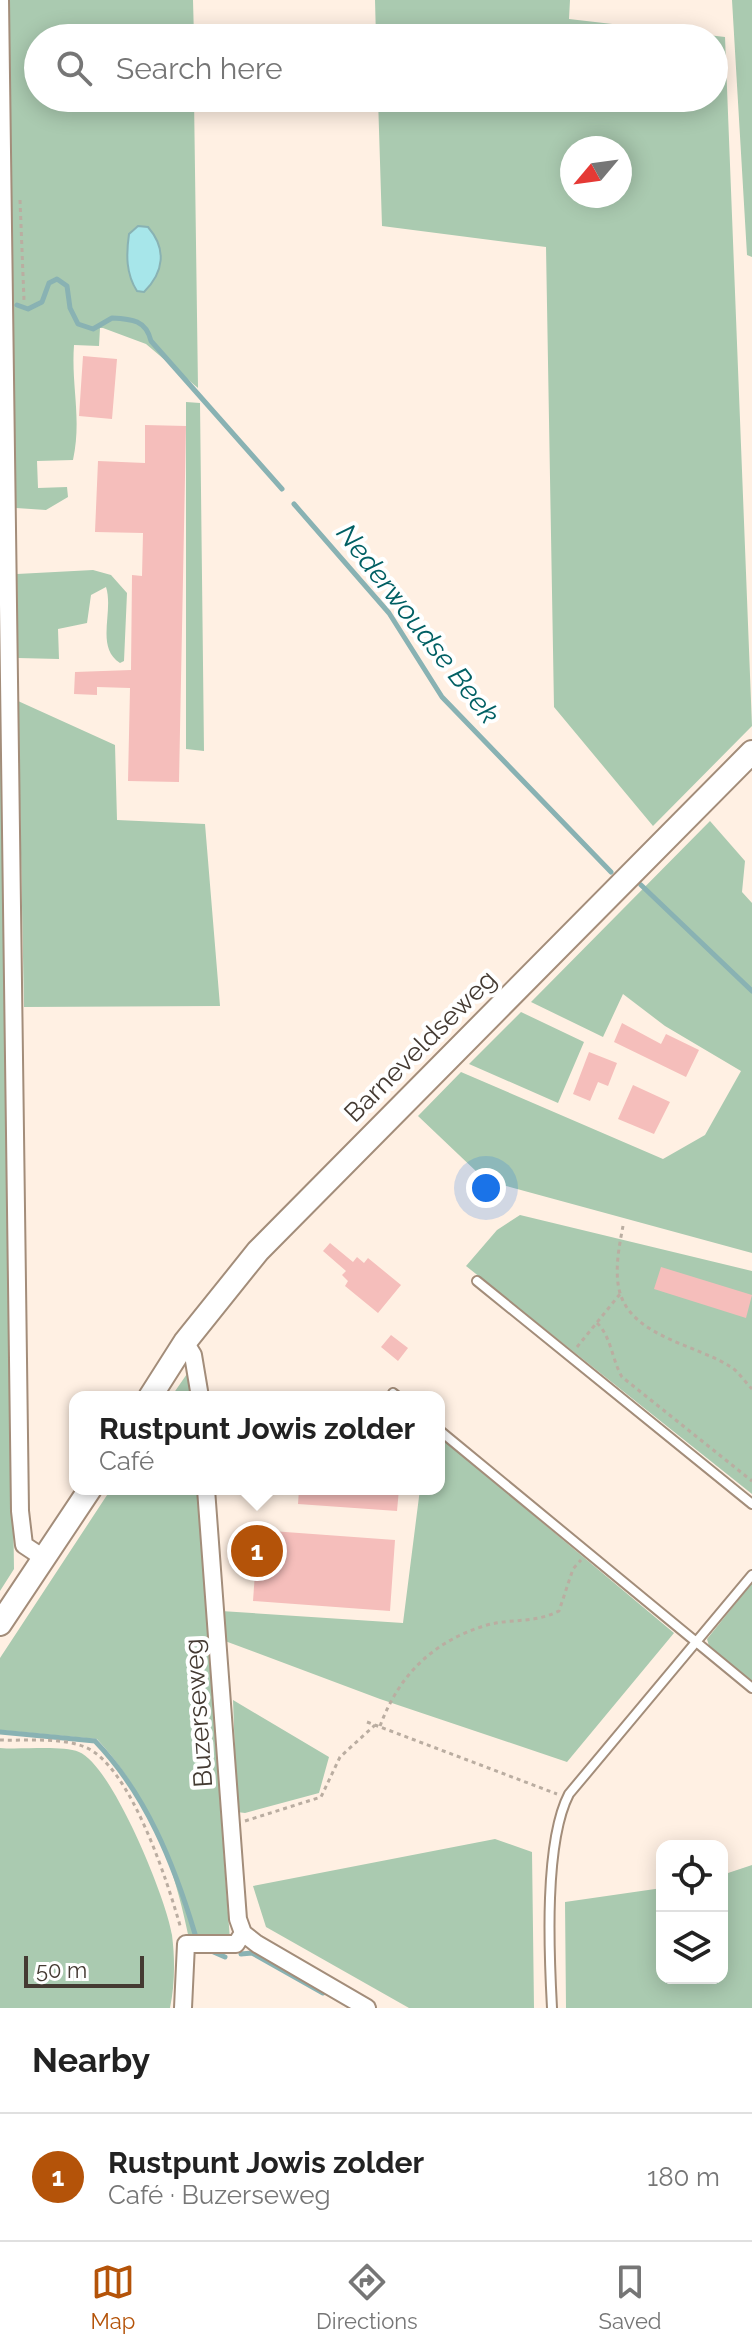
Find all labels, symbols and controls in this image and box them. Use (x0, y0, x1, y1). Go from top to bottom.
search box (24, 24, 728, 112)
icon: search (52, 46, 96, 90)
text: Search here (116, 51, 283, 86)
north arrow (560, 136, 632, 208)
water label: Nederwoudse Beek (330, 518, 506, 730)
street label: Barneveldseweg (338, 964, 502, 1128)
your location (466, 1168, 506, 1208)
popup (69, 1391, 445, 1495)
text: Rustpunt Jowis zolder (99, 1411, 415, 1446)
text: Café (99, 1446, 154, 1476)
pin: 1 (231, 1521, 283, 1581)
street label: Buzerseweg (178, 1638, 218, 1788)
map controls (656, 1840, 728, 1984)
button: locate (656, 1840, 728, 1912)
button: layers (656, 1912, 728, 1984)
scale bar (24, 1952, 144, 1988)
text: 50 m (36, 1957, 87, 1983)
text: Nearby (32, 2040, 150, 2080)
text: Rustpunt Jowis zolder (108, 2145, 424, 2180)
text: 1 (52, 2162, 64, 2192)
text: 180 m (647, 2162, 720, 2192)
text: Café · Buzerseweg (108, 2180, 331, 2210)
tab: Map (90, 2260, 135, 2334)
tab: Directions (316, 2260, 418, 2334)
tab: Saved (599, 2260, 662, 2334)

